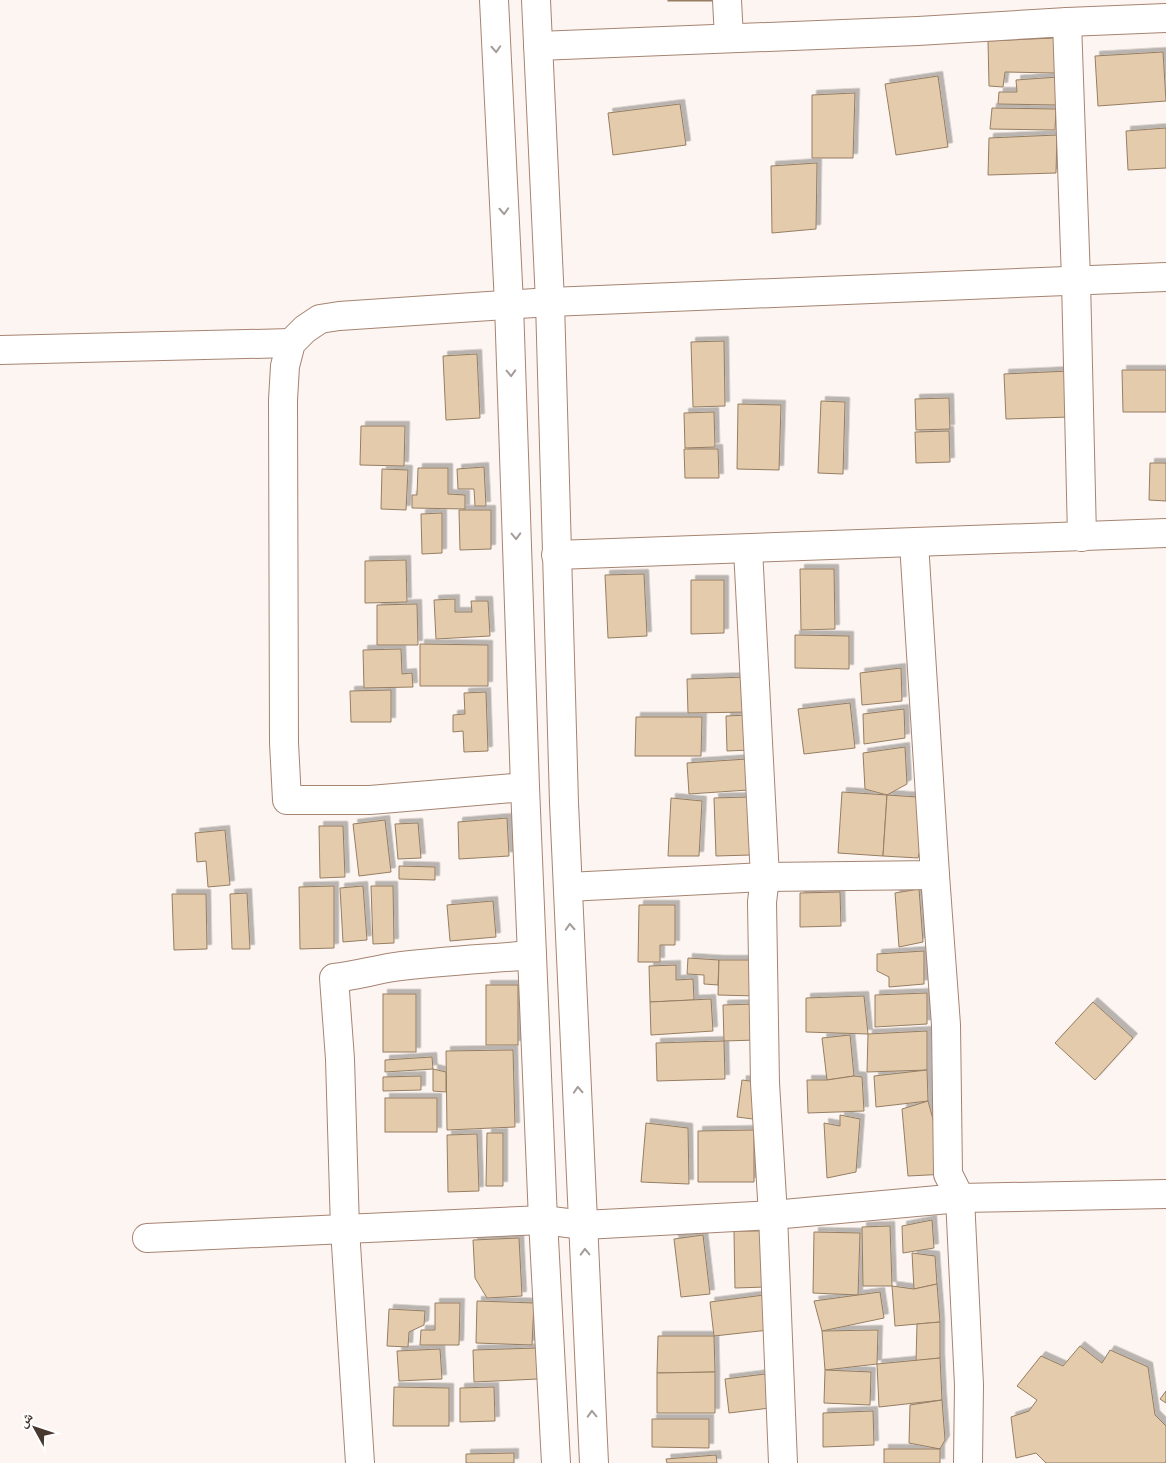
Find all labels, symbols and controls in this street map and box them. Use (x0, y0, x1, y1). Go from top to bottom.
one-way arrow (491, 45, 502, 53)
one-way arrow (499, 207, 510, 215)
one-way arrow (506, 370, 516, 378)
one-way arrow (511, 532, 522, 540)
one-way arrow (564, 923, 575, 931)
one-way arrow (572, 1085, 583, 1093)
one-way arrow (580, 1248, 591, 1256)
north arrow (10, 1403, 60, 1453)
text: ش (13, 1407, 37, 1431)
one-way arrow (587, 1410, 598, 1418)

